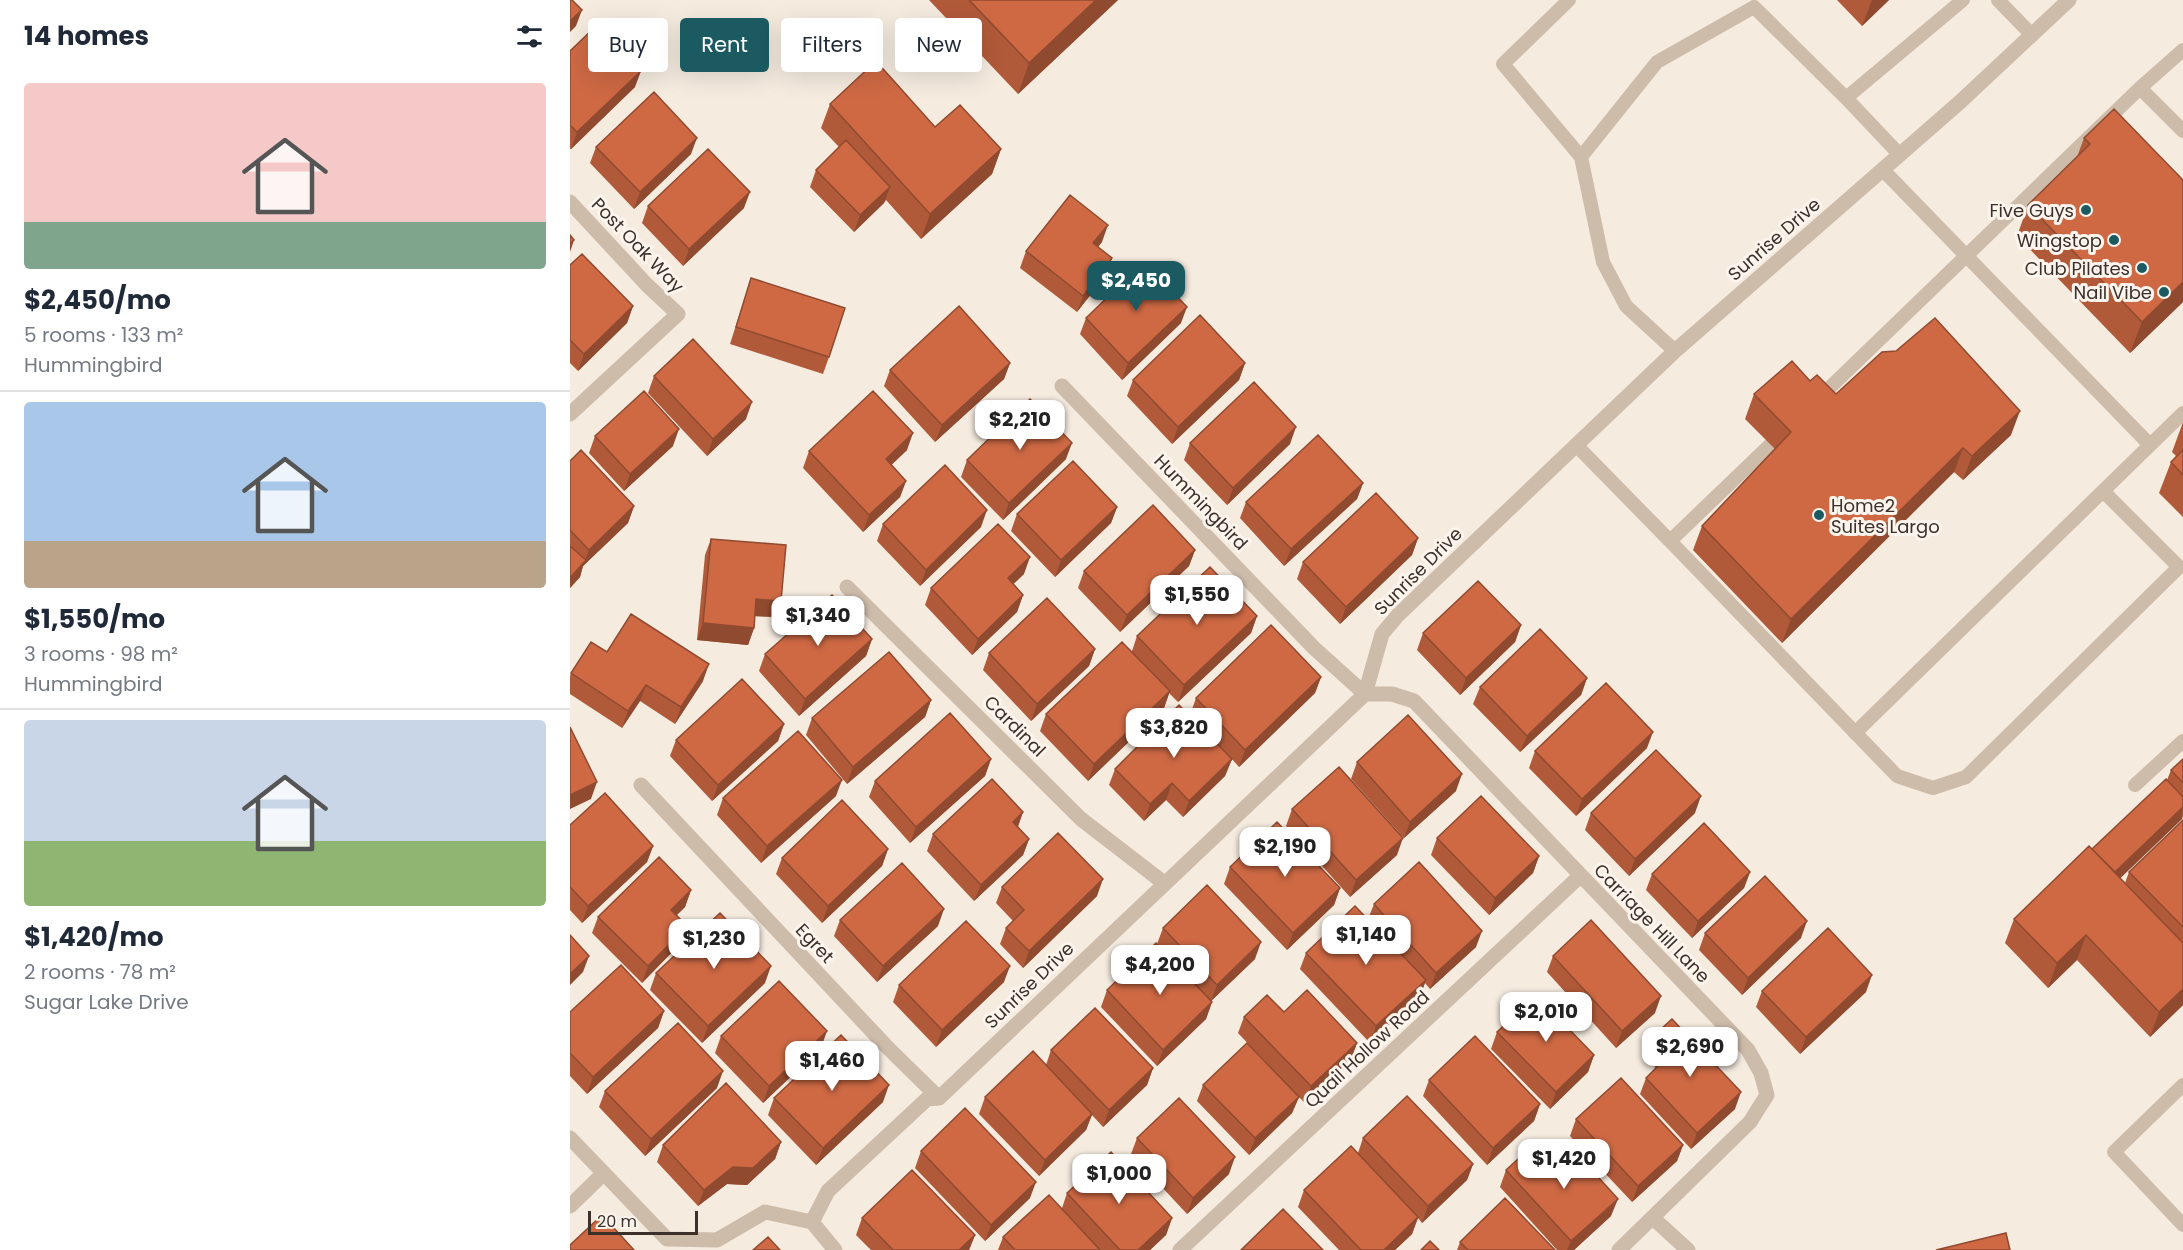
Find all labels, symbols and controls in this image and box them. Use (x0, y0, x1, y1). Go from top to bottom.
text: 14 homes (24, 18, 149, 54)
chip: Buy (588, 18, 668, 72)
chip: Rent (680, 18, 769, 72)
chip: Filters (781, 18, 883, 72)
chip: New (895, 18, 982, 72)
icon: filters (513, 20, 546, 53)
icon: home (231, 122, 339, 230)
street label: Post Oak Way (586, 192, 690, 298)
street label: Sunrise Drive (1722, 192, 1826, 286)
place label: Five Guys (1989, 198, 2074, 223)
marker: Five Guys (2079, 203, 2093, 217)
place label: Wingstop (2017, 228, 2102, 253)
marker: Wingstop (2107, 233, 2121, 247)
place label: Club Pilates (2025, 256, 2130, 281)
pin: $2,450 (1087, 261, 1185, 312)
marker: Club Pilates (2135, 261, 2149, 275)
text: $2,450 (1101, 266, 1171, 294)
place label: Nail Vibe (2074, 280, 2152, 305)
text: $2,450/mo (24, 282, 171, 318)
marker: Nail Vibe (2157, 285, 2171, 299)
text: 5 rooms · 133 m² (24, 321, 183, 349)
text: Hummingbird (24, 351, 163, 379)
pin: $2,210 (971, 400, 1069, 451)
text: $2,210 (989, 405, 1051, 433)
icon: home (231, 441, 339, 549)
street label: Hummingbird (1149, 448, 1253, 556)
place label: Home2 Suites Largo (1831, 493, 1940, 539)
marker: Home2 Suites Largo (1812, 508, 1826, 522)
street label: Sunrise Drive (1368, 521, 1468, 621)
pin: $1,550 (1148, 575, 1246, 626)
text: $1,550 (1164, 580, 1230, 608)
pin: $1,340 (769, 596, 867, 647)
text: $1,550/mo (24, 601, 165, 637)
text: $1,340 (785, 601, 851, 629)
text: 3 rooms · 98 m² (24, 640, 178, 668)
text: Hummingbird (24, 670, 163, 698)
street label: Cardinal (979, 690, 1051, 762)
pin: $3,820 (1125, 708, 1223, 759)
text: $3,820 (1140, 713, 1208, 741)
icon: home (231, 759, 339, 867)
pin: $2,190 (1236, 827, 1334, 878)
text: $2,190 (1253, 832, 1317, 860)
street label: Carriage Hill Lane (1588, 858, 1716, 988)
pin: $1,140 (1317, 915, 1415, 966)
street label: Egret (790, 918, 840, 968)
text: $1,420/mo (24, 919, 164, 955)
pin: $1,230 (665, 919, 763, 970)
text: $1,140 (1336, 920, 1396, 948)
text: $1,230 (683, 924, 745, 952)
street label: Sunrise Drive (979, 936, 1079, 1034)
pin: $4,200 (1111, 945, 1209, 996)
text: $4,200 (1125, 950, 1195, 978)
text: 2 rooms · 78 m² (24, 958, 176, 986)
street label: Quail Hollow Road (1299, 985, 1435, 1113)
text: Sugar Lake Drive (24, 988, 189, 1016)
pin: $2,010 (1497, 992, 1595, 1043)
text: $2,010 (1514, 997, 1578, 1025)
pin: $2,690 (1641, 1027, 1739, 1078)
text: $2,690 (1656, 1032, 1724, 1060)
pin: $1,460 (783, 1041, 881, 1092)
text: $1,460 (799, 1046, 865, 1074)
pin: $1,420 (1515, 1139, 1613, 1190)
text: $1,420 (1532, 1144, 1596, 1172)
pin: $1,000 (1070, 1154, 1168, 1205)
text: $1,000 (1086, 1159, 1152, 1187)
scale bar (588, 1208, 698, 1236)
text: 20 m (597, 1210, 637, 1233)

